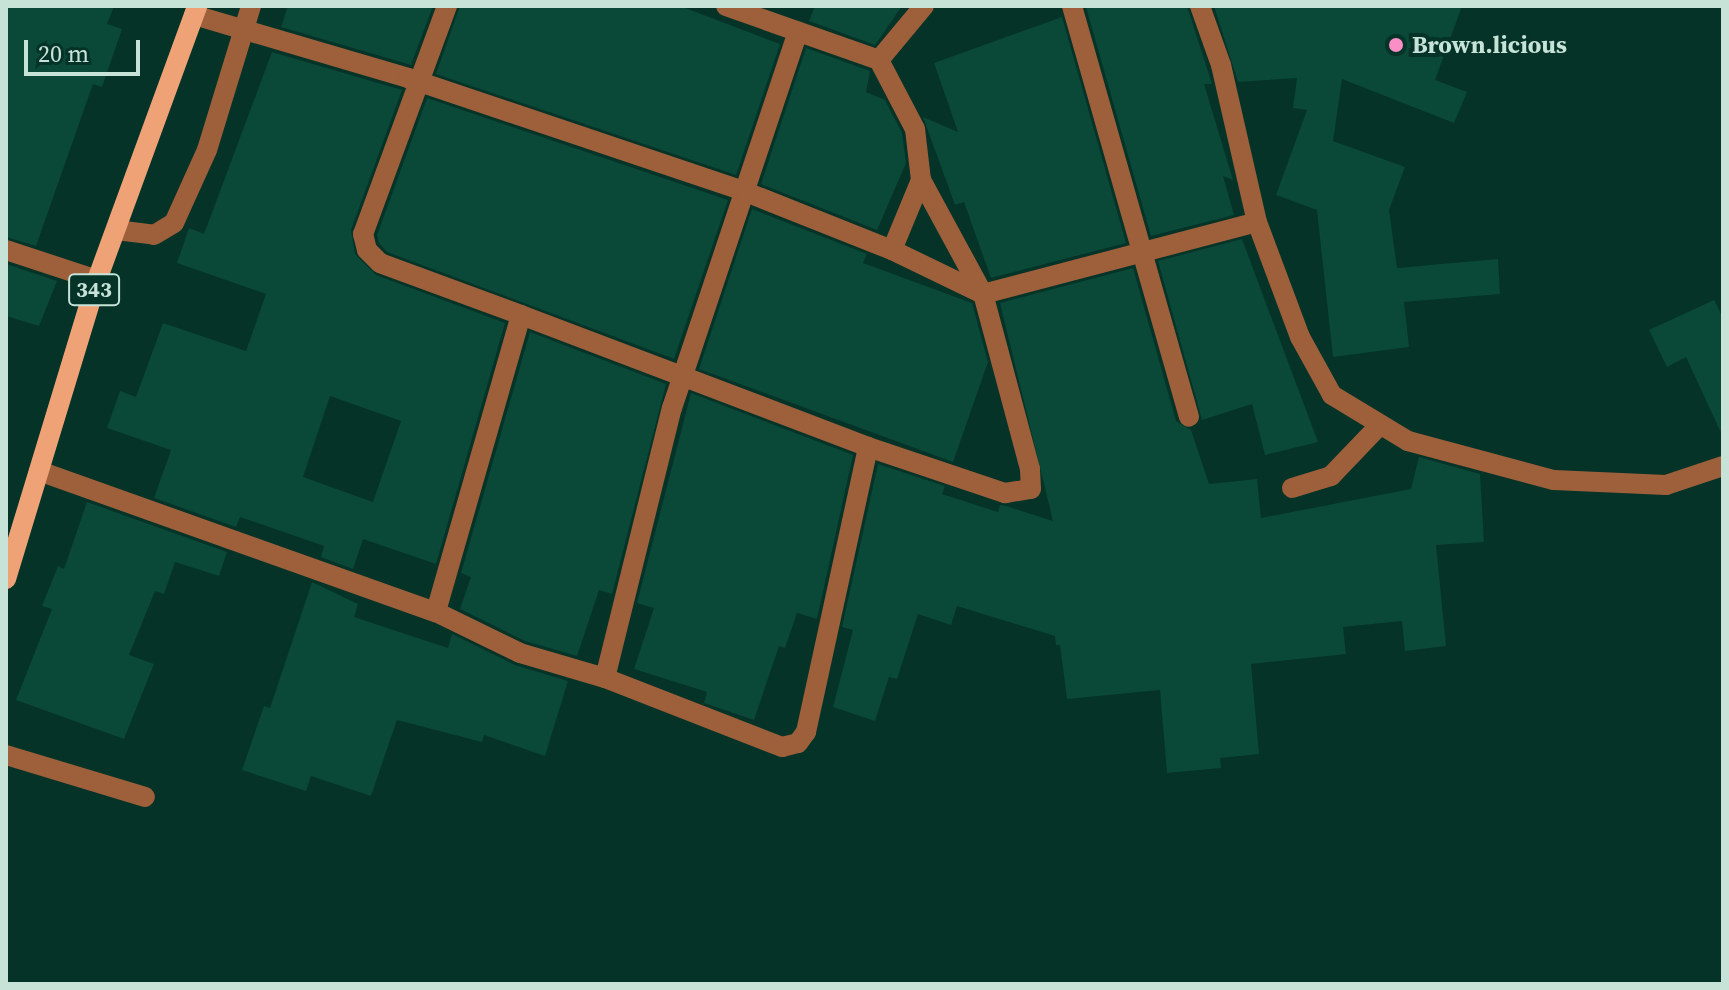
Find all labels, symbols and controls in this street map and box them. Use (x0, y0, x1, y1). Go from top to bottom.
scale bar (28, 24, 144, 74)
place label: Brown.licious (1412, 31, 1567, 59)
marker: Brown.licious (1387, 36, 1405, 54)
text: 20 m (38, 37, 89, 70)
road number: 343 (68, 272, 120, 308)

